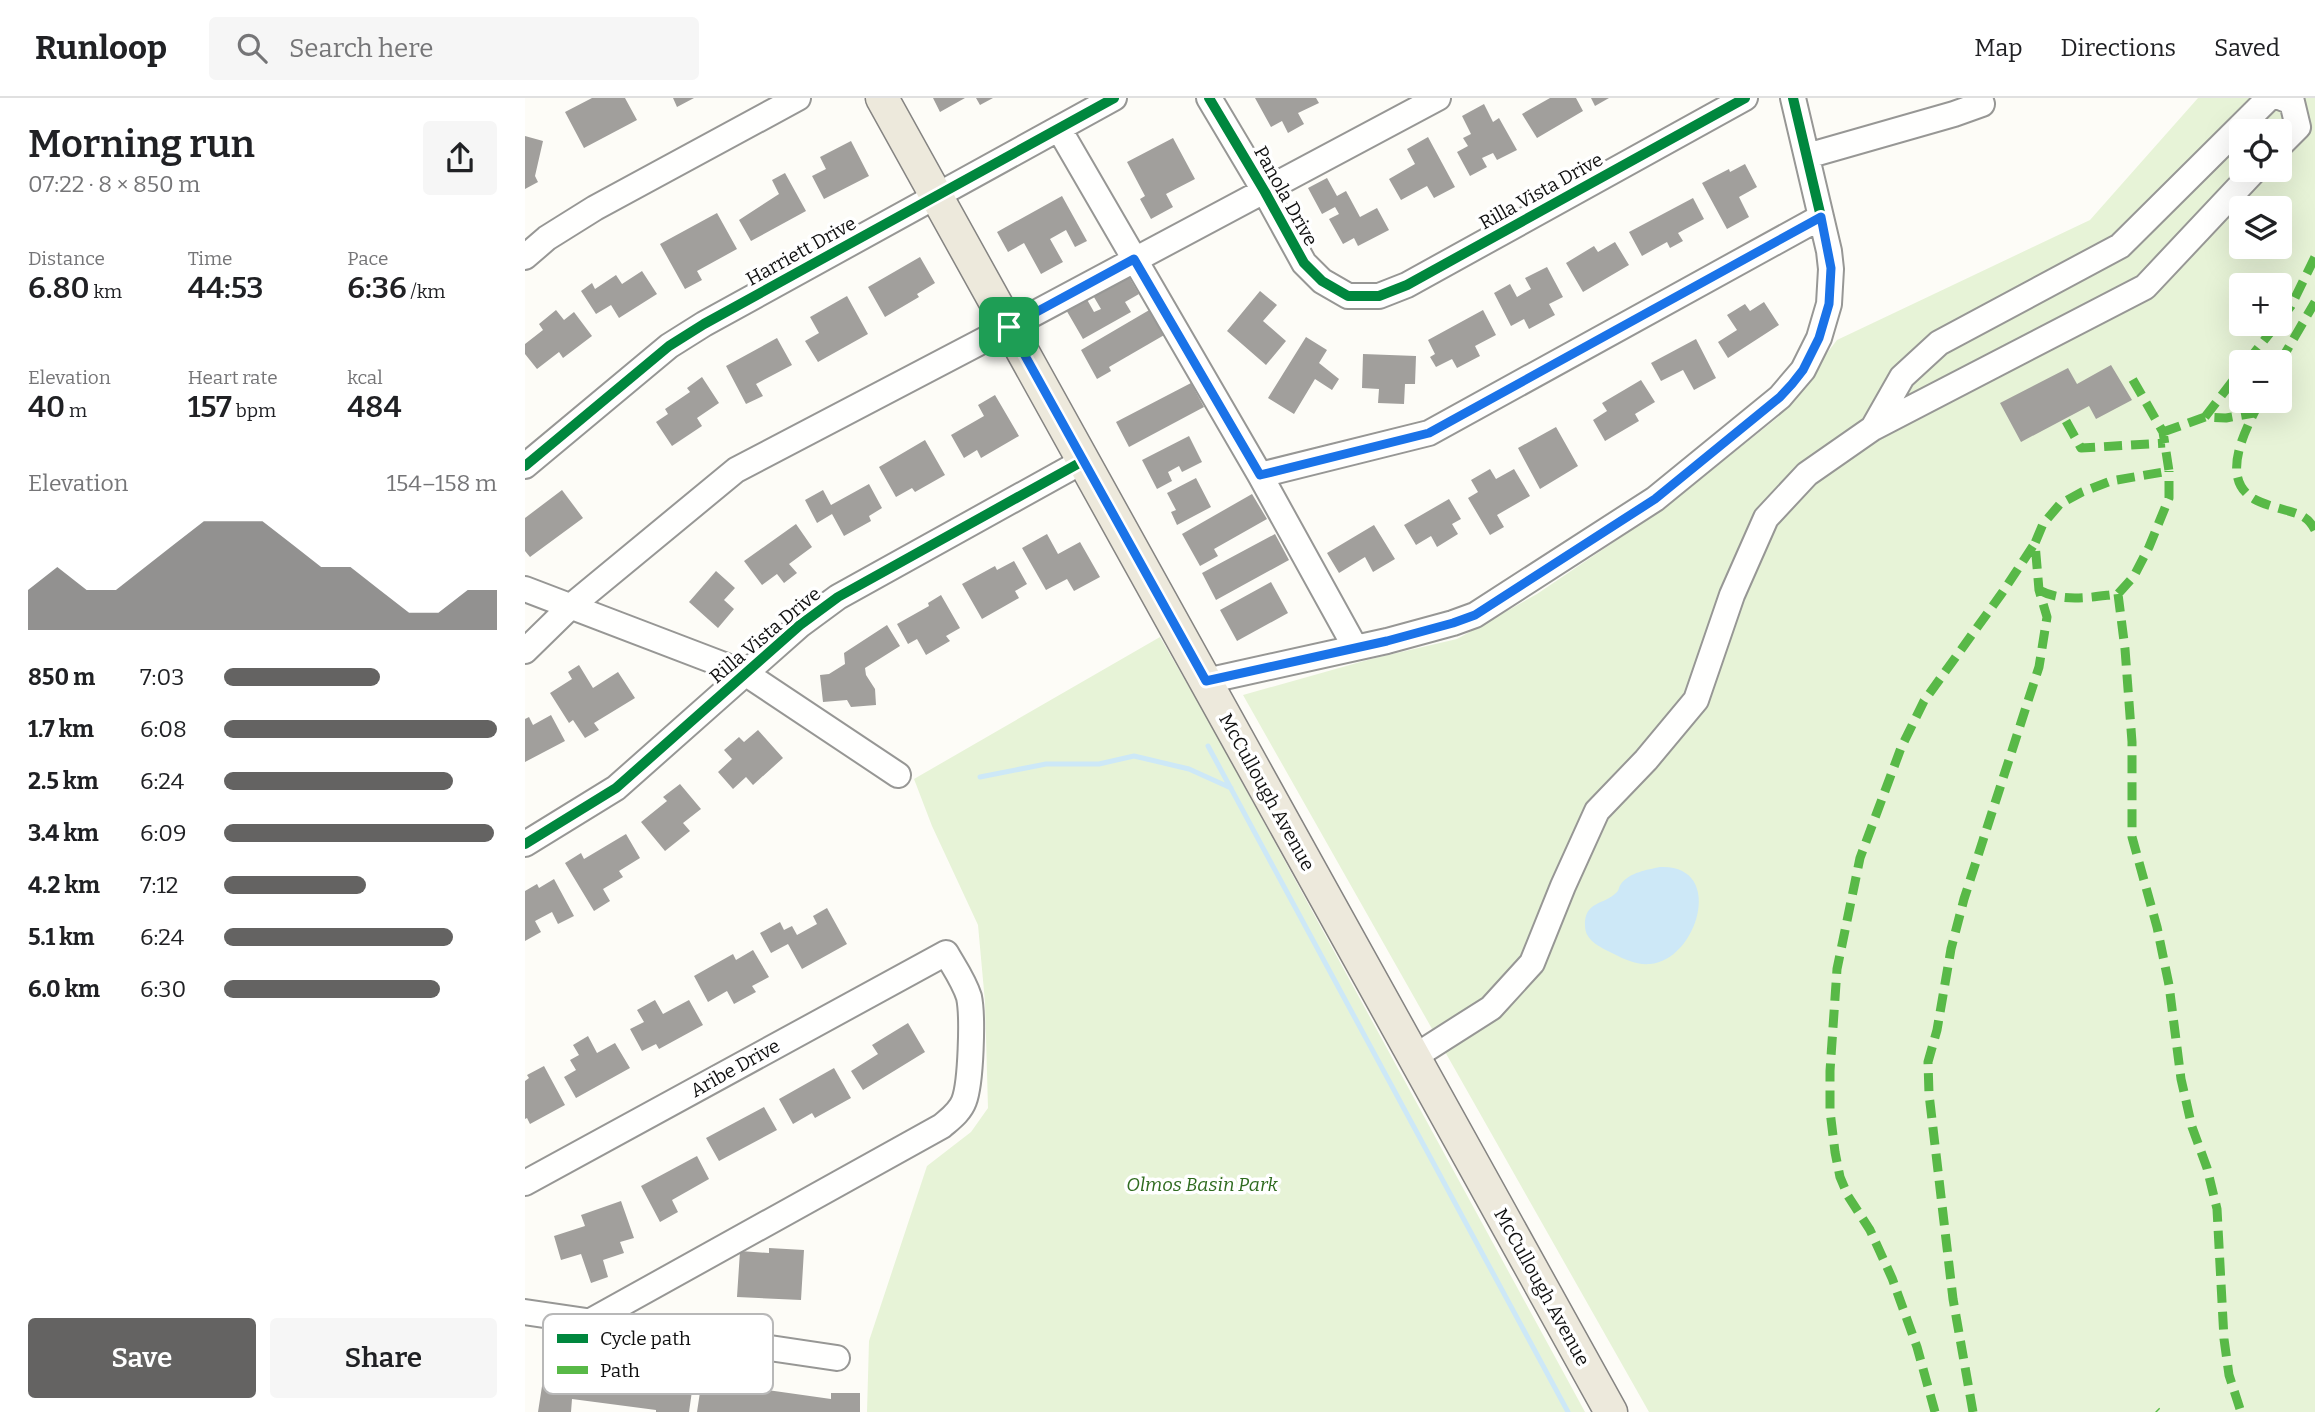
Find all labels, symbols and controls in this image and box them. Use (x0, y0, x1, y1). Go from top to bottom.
search box (209, 17, 699, 80)
text: Runloop (35, 28, 167, 68)
icon: search (233, 29, 271, 67)
text: Search here (289, 33, 433, 64)
text: Map (1974, 34, 2023, 62)
text: Directions (2061, 34, 2176, 62)
text: Saved (2214, 34, 2280, 62)
map controls (2229, 119, 2292, 413)
button: locate (2229, 119, 2292, 182)
text: Morning run (28, 121, 255, 167)
button: share (423, 121, 497, 195)
street label: Panola Drive (1249, 142, 1323, 250)
street label: Rilla Vista Drive (1475, 148, 1607, 234)
text: 07:22 · 8 × 850 m (28, 170, 200, 198)
button: layers (2229, 196, 2292, 259)
street label: Harriett Drive (742, 211, 860, 291)
text: Distance (28, 247, 105, 270)
text: Time (188, 247, 233, 270)
text: Pace (347, 247, 388, 270)
text: 6.80 (28, 270, 90, 306)
text: 44:53 (188, 270, 264, 306)
text: 6:36 (347, 270, 407, 306)
button: + (2229, 273, 2292, 336)
text: km (90, 280, 122, 303)
text: /km (407, 280, 445, 303)
pin (979, 297, 1039, 357)
icon: arrive (990, 308, 1028, 346)
button: − (2229, 350, 2292, 413)
text: Elevation (28, 366, 111, 389)
text: Heart rate (188, 366, 278, 389)
text: kcal (347, 366, 383, 389)
text: 40 (28, 389, 65, 425)
text: 157 (188, 389, 232, 425)
text: 484 (347, 389, 401, 425)
text: m (65, 399, 87, 422)
text: bpm (232, 399, 276, 422)
text: Elevation (28, 469, 128, 497)
text: 154–158 m (387, 469, 497, 497)
street label: Rilla Vista Drive (705, 582, 825, 688)
text: 850 m (28, 663, 95, 691)
text: 7:03 (140, 663, 184, 691)
street label: McCullough Avenue (1214, 709, 1320, 875)
text: 1.7 km (28, 715, 94, 743)
text: 6:08 (140, 715, 187, 743)
text: 2.5 km (28, 767, 98, 795)
text: 6:24 (140, 767, 184, 795)
text: 3.4 km (28, 819, 99, 847)
text: 6:09 (140, 819, 187, 847)
text: 4.2 km (28, 871, 100, 899)
text: 7:12 (140, 871, 178, 899)
text: 5.1 km (28, 923, 95, 951)
text: 6:24 (140, 923, 184, 951)
text: 6.0 km (28, 975, 100, 1003)
text: 6:30 (140, 975, 186, 1003)
street label: Aribe Drive (686, 1034, 784, 1102)
park label: Olmos Basin Park (1126, 1173, 1278, 1196)
street label: McCullough Avenue (1489, 1204, 1595, 1370)
legend (543, 1314, 773, 1394)
button: Save (28, 1318, 256, 1398)
button: Share (270, 1318, 497, 1398)
text: Cycle path (600, 1327, 691, 1350)
text: Path (600, 1359, 640, 1382)

